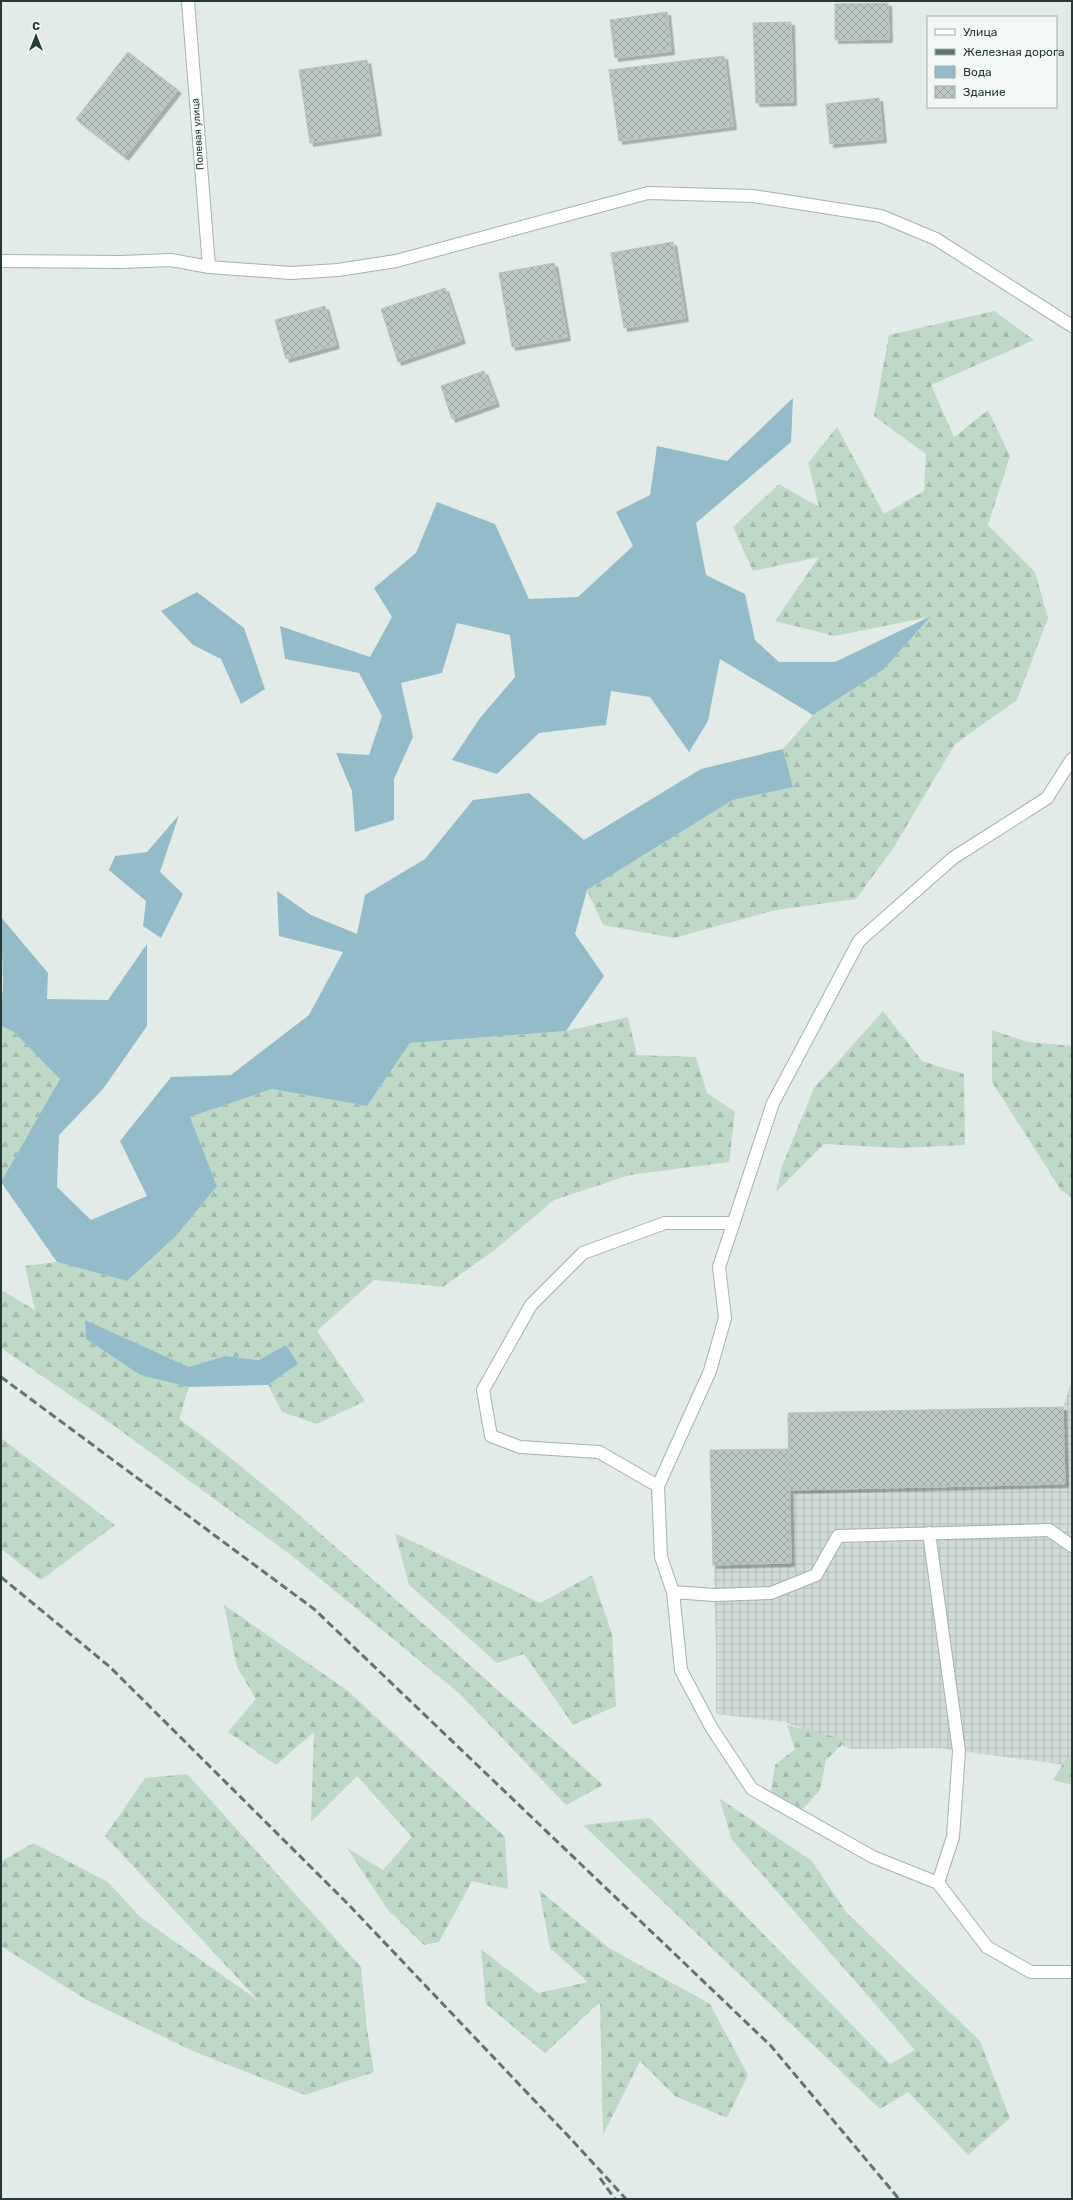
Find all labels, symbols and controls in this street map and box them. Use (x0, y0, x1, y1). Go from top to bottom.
north arrow (16, 16, 56, 56)
legend (927, 16, 1057, 108)
text: С (32, 20, 40, 33)
text: Улица (963, 25, 997, 39)
text: Железная дорога (963, 45, 1065, 59)
text: Вода (963, 65, 992, 79)
text: Здание (963, 85, 1006, 99)
street label: Полевая улица (190, 98, 206, 170)

